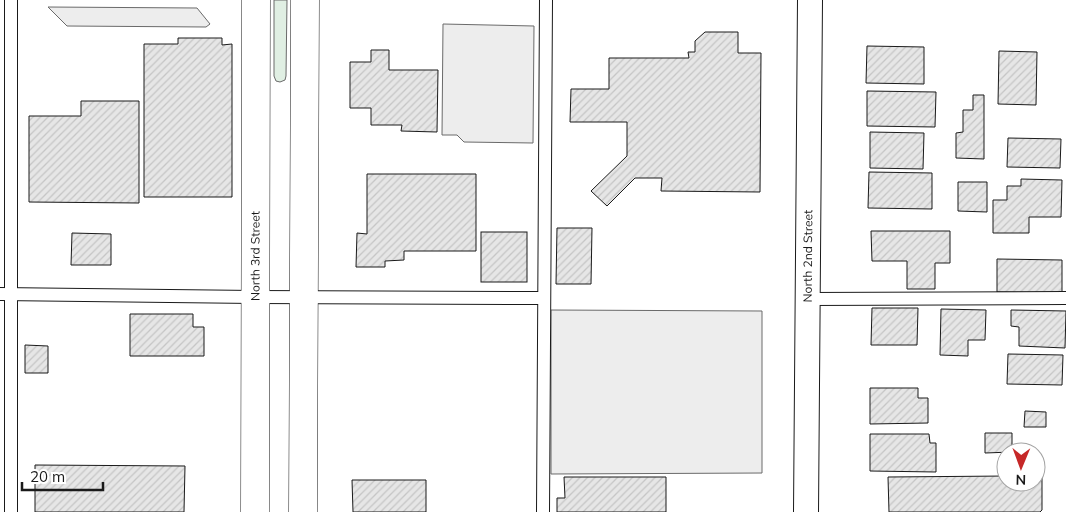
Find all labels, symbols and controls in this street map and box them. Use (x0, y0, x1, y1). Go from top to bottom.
street label: North 2nd Street (800, 210, 815, 302)
street label: North 3rd Street (247, 211, 263, 301)
north arrow (996, 442, 1046, 492)
scale bar (22, 460, 104, 492)
text: 20 m (30, 467, 65, 486)
text: N (1015, 471, 1026, 489)

